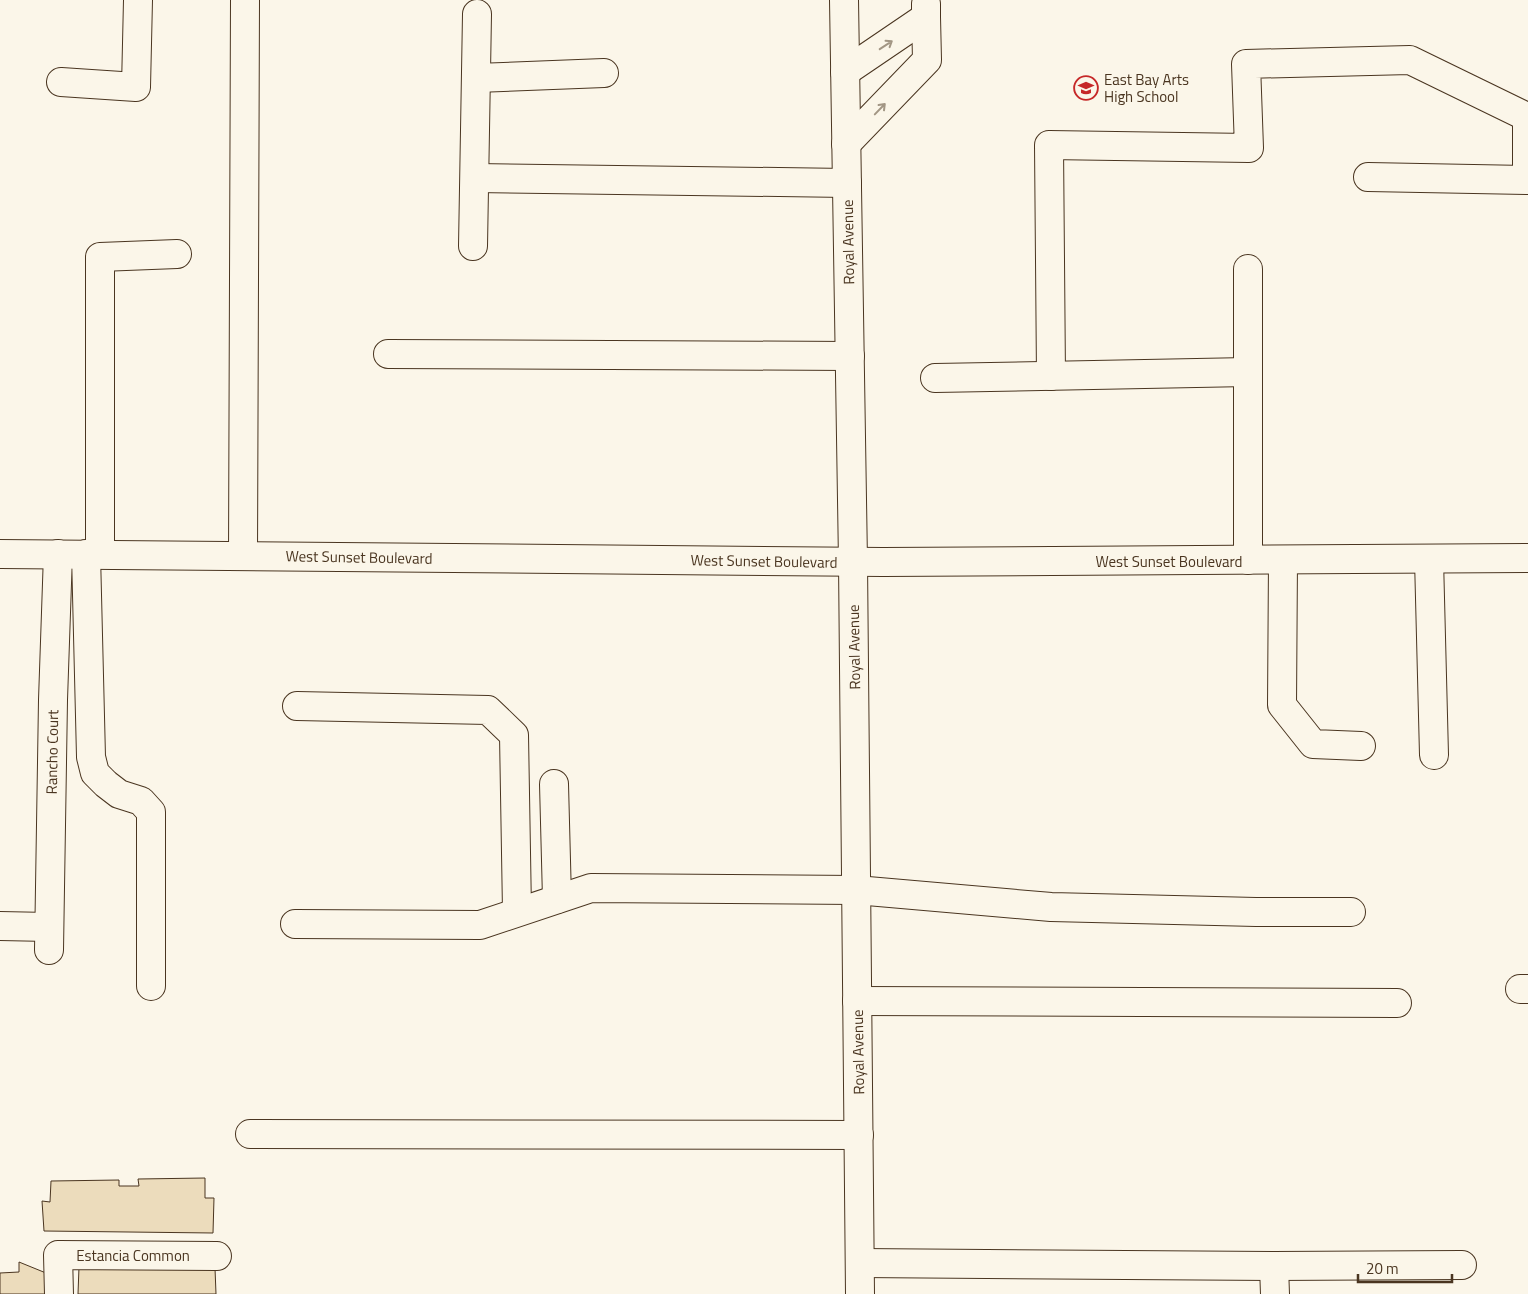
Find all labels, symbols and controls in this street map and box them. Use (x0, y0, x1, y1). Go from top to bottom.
one-way arrow (879, 40, 893, 50)
place label: East Bay Arts High School (1104, 68, 1189, 108)
school or university icon: East Bay Arts High School (1073, 75, 1099, 101)
one-way arrow (874, 103, 886, 115)
street label: Royal Avenue (836, 199, 860, 285)
street label: West Sunset Boulevard (285, 544, 433, 570)
street label: West Sunset Boulevard (690, 548, 838, 574)
street label: West Sunset Boulevard (1096, 550, 1242, 573)
street label: Royal Avenue (842, 604, 866, 690)
street label: Rancho Court (40, 709, 64, 795)
street label: Royal Avenue (846, 1009, 870, 1095)
street label: Estancia Common (76, 1244, 190, 1267)
scale bar (1358, 1252, 1452, 1284)
text: 20 m (1366, 1257, 1399, 1280)

